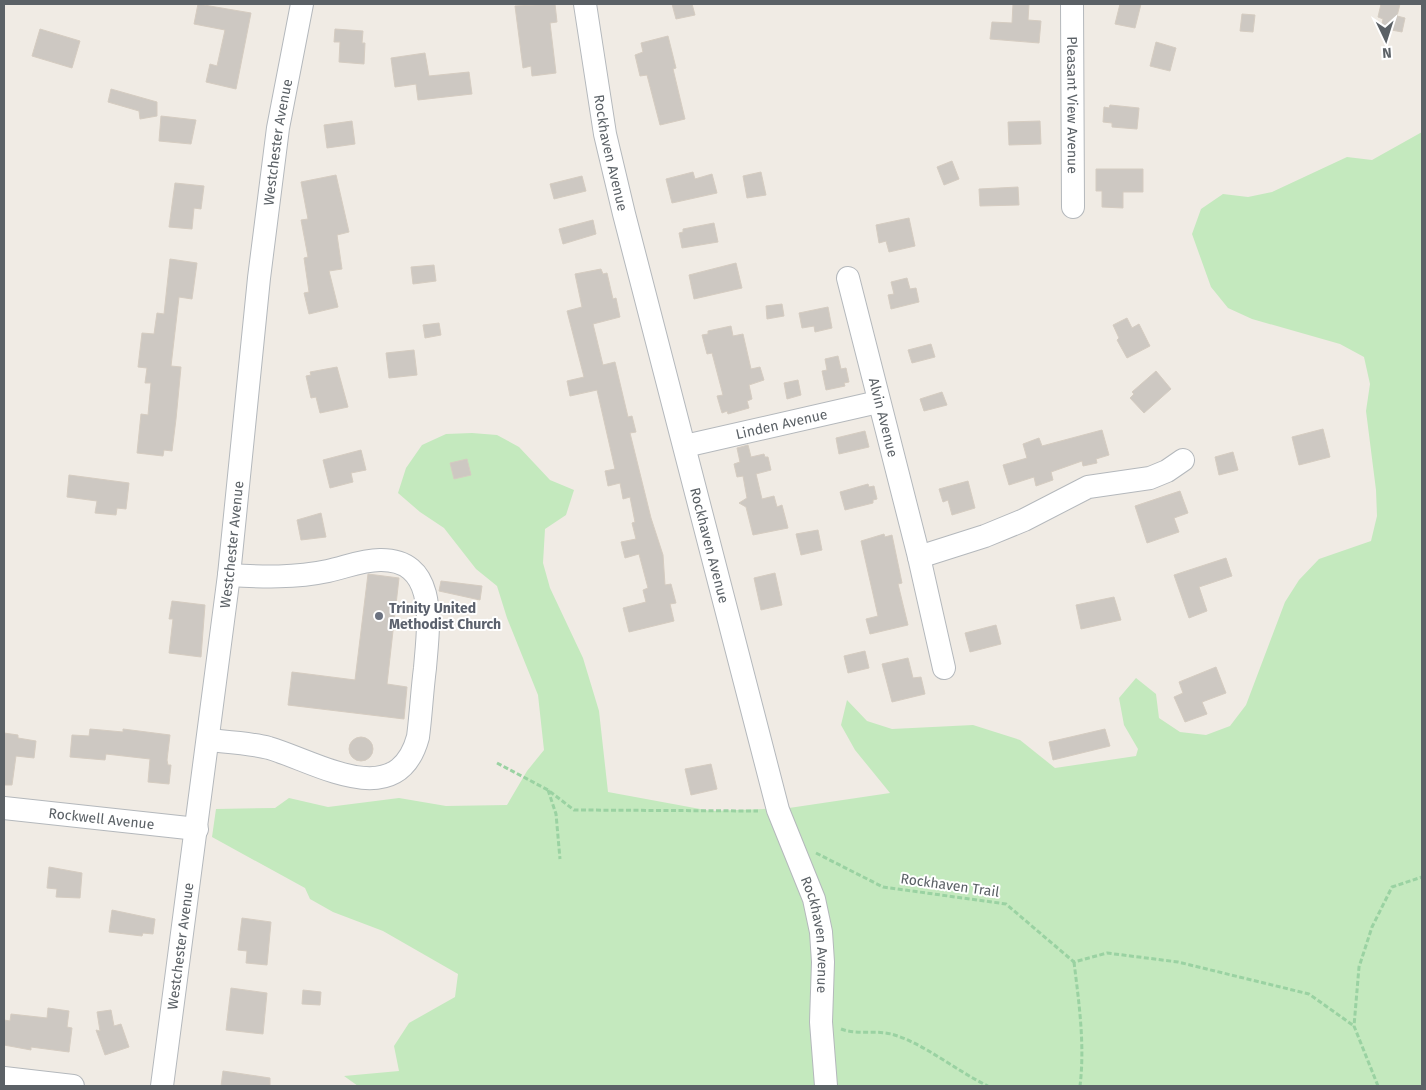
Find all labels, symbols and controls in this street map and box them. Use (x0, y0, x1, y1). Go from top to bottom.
north arrow (1361, 15, 1411, 65)
street label: Pleasant View Avenue (1063, 36, 1081, 174)
text: N (1382, 44, 1392, 61)
street label: Westchester Avenue (260, 78, 296, 206)
street label: Rockhaven Avenue (590, 93, 631, 213)
street label: Alvin Avenue (865, 376, 901, 459)
street label: Linden Avenue (734, 406, 829, 443)
street label: Westchester Avenue (217, 480, 247, 609)
street label: Rockhaven Avenue (686, 486, 732, 605)
place label: Trinity United Methodist Church (389, 600, 501, 633)
marker: Trinity United Methodist Church (373, 610, 385, 622)
street label: Rockwell Avenue (48, 805, 155, 833)
street label: Rockhaven Trail (899, 870, 1000, 901)
street label: Rockhaven Avenue (797, 874, 831, 994)
street label: Westchester Avenue (164, 882, 198, 1011)

